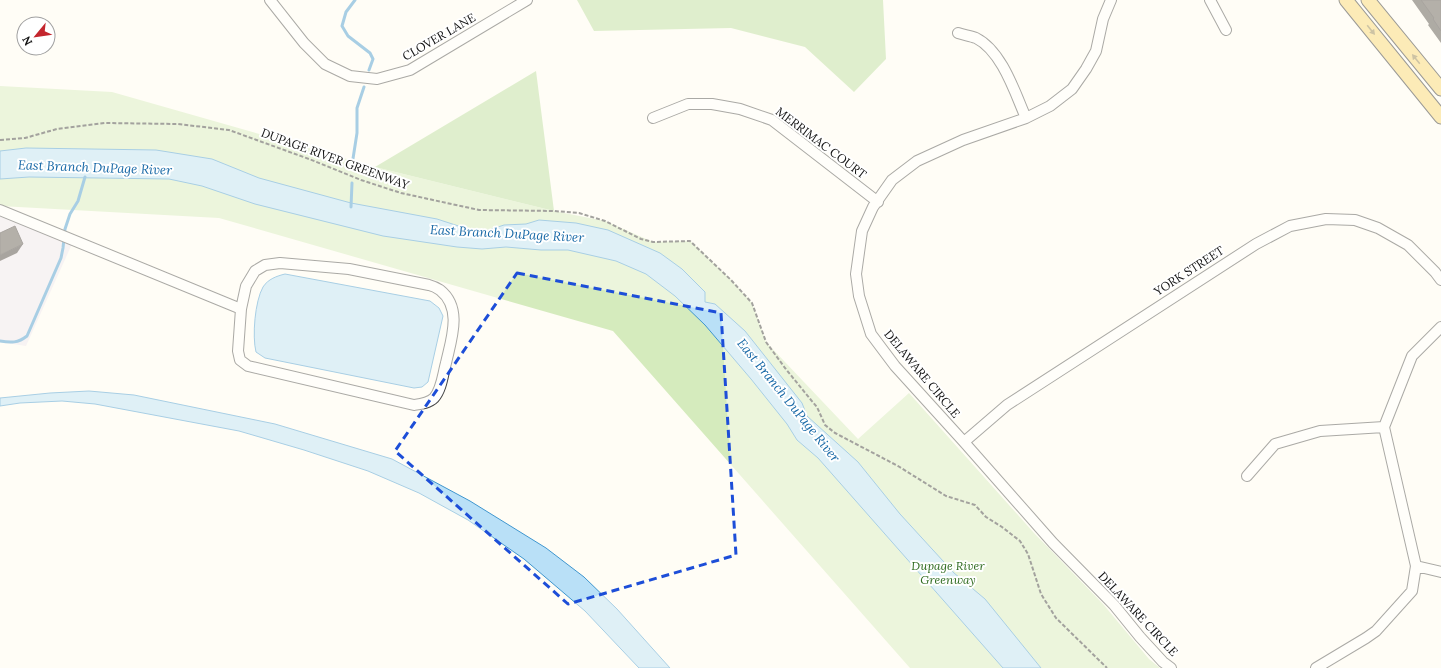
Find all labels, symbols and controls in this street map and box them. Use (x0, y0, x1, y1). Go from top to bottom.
street label: CLOVER LANE (400, 10, 478, 63)
north arrow (16, 16, 56, 56)
one-way arrow (1366, 25, 1375, 36)
text: N (19, 33, 35, 48)
one-way arrow (1412, 54, 1421, 65)
street label: MERRIMAC COURT (773, 104, 870, 182)
street label: DUPAGE RIVER GREENWAY (259, 125, 412, 192)
water label: East Branch DuPage River (18, 156, 172, 179)
water label: East Branch DuPage River (429, 221, 585, 246)
street label: YORK STREET (1150, 242, 1227, 299)
street label: DELAWARE CIRCLE (881, 327, 964, 421)
water label: East Branch DuPage River (733, 335, 844, 466)
park label: Dupage River Greenway (911, 558, 985, 587)
street label: DELAWARE CIRCLE (1095, 568, 1181, 659)

